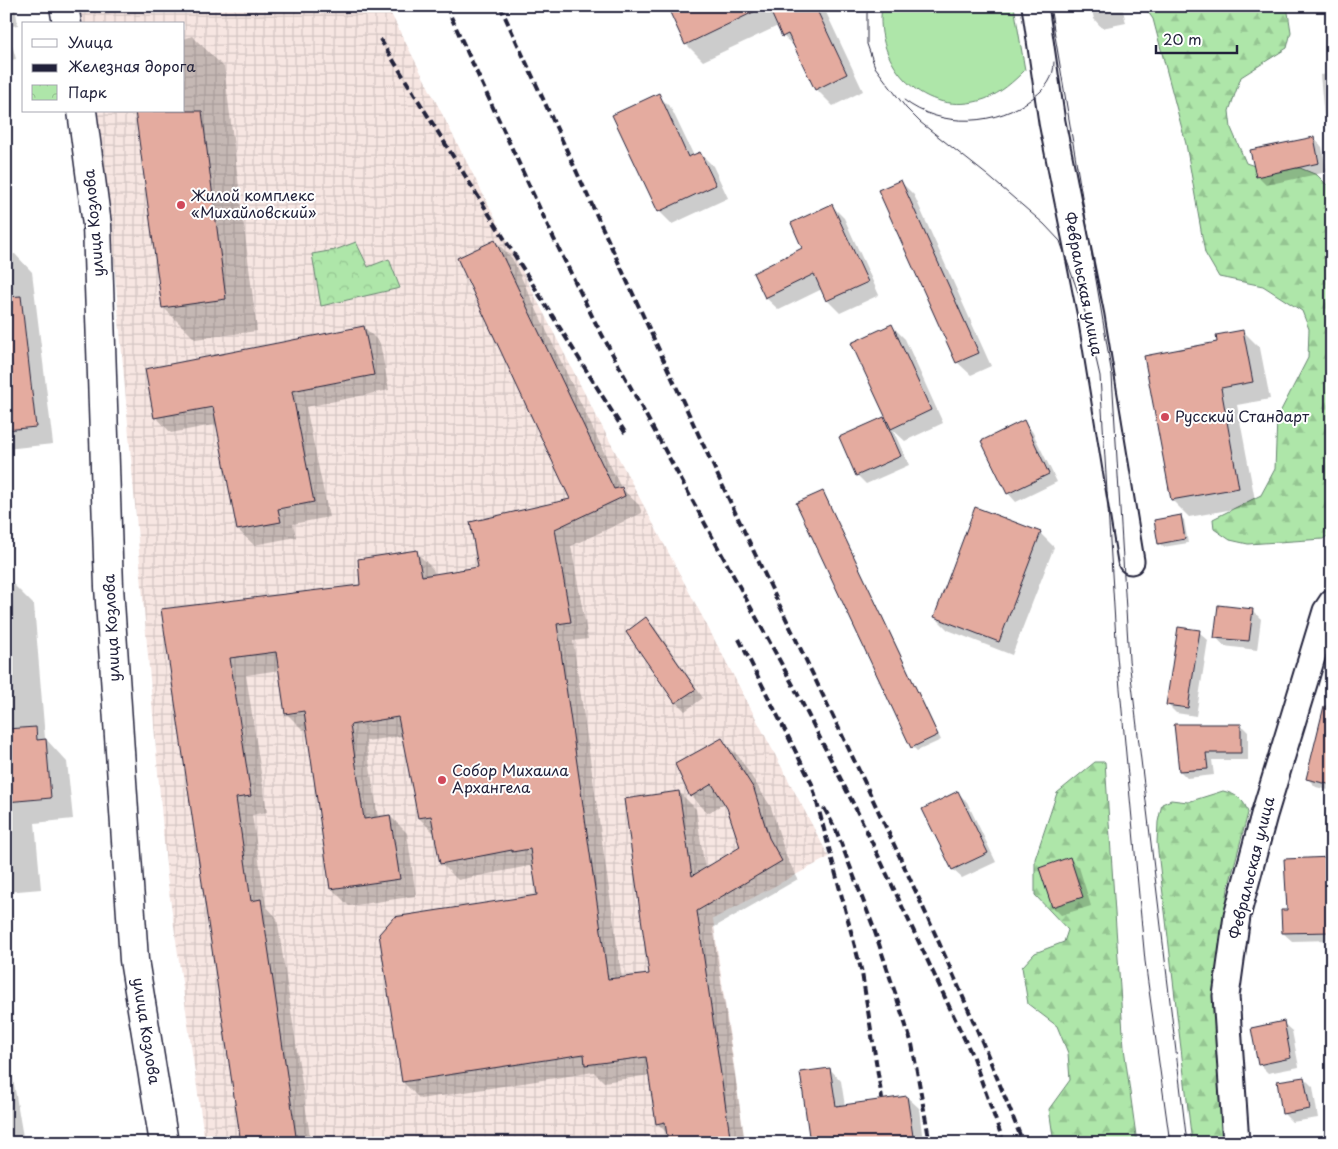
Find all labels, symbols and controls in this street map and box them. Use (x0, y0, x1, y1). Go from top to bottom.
legend (22, 22, 185, 112)
scale bar (1156, 22, 1237, 54)
text: 20 m (1163, 27, 1202, 50)
text: Улица (68, 30, 113, 53)
text: Железная дорога (68, 54, 196, 77)
text: Парк (68, 80, 107, 103)
street label: улица Козлова (76, 168, 109, 278)
place label: Жилой комплекс «Михайловский» (191, 183, 317, 223)
marker: Жилой комплекс «Михайловский» (175, 199, 187, 211)
street label: Февральская улица (1059, 210, 1110, 358)
place label: Русский Стандарт (1175, 404, 1310, 427)
marker: Русский Стандарт (1159, 411, 1171, 423)
street label: улица Козлова (96, 573, 125, 682)
place label: Собор Михаила Архангела (452, 758, 569, 798)
marker: Собор Михаила Архангела (436, 774, 448, 786)
street label: Февральская улица (1222, 794, 1279, 941)
street label: улица Козлова (128, 976, 167, 1086)

